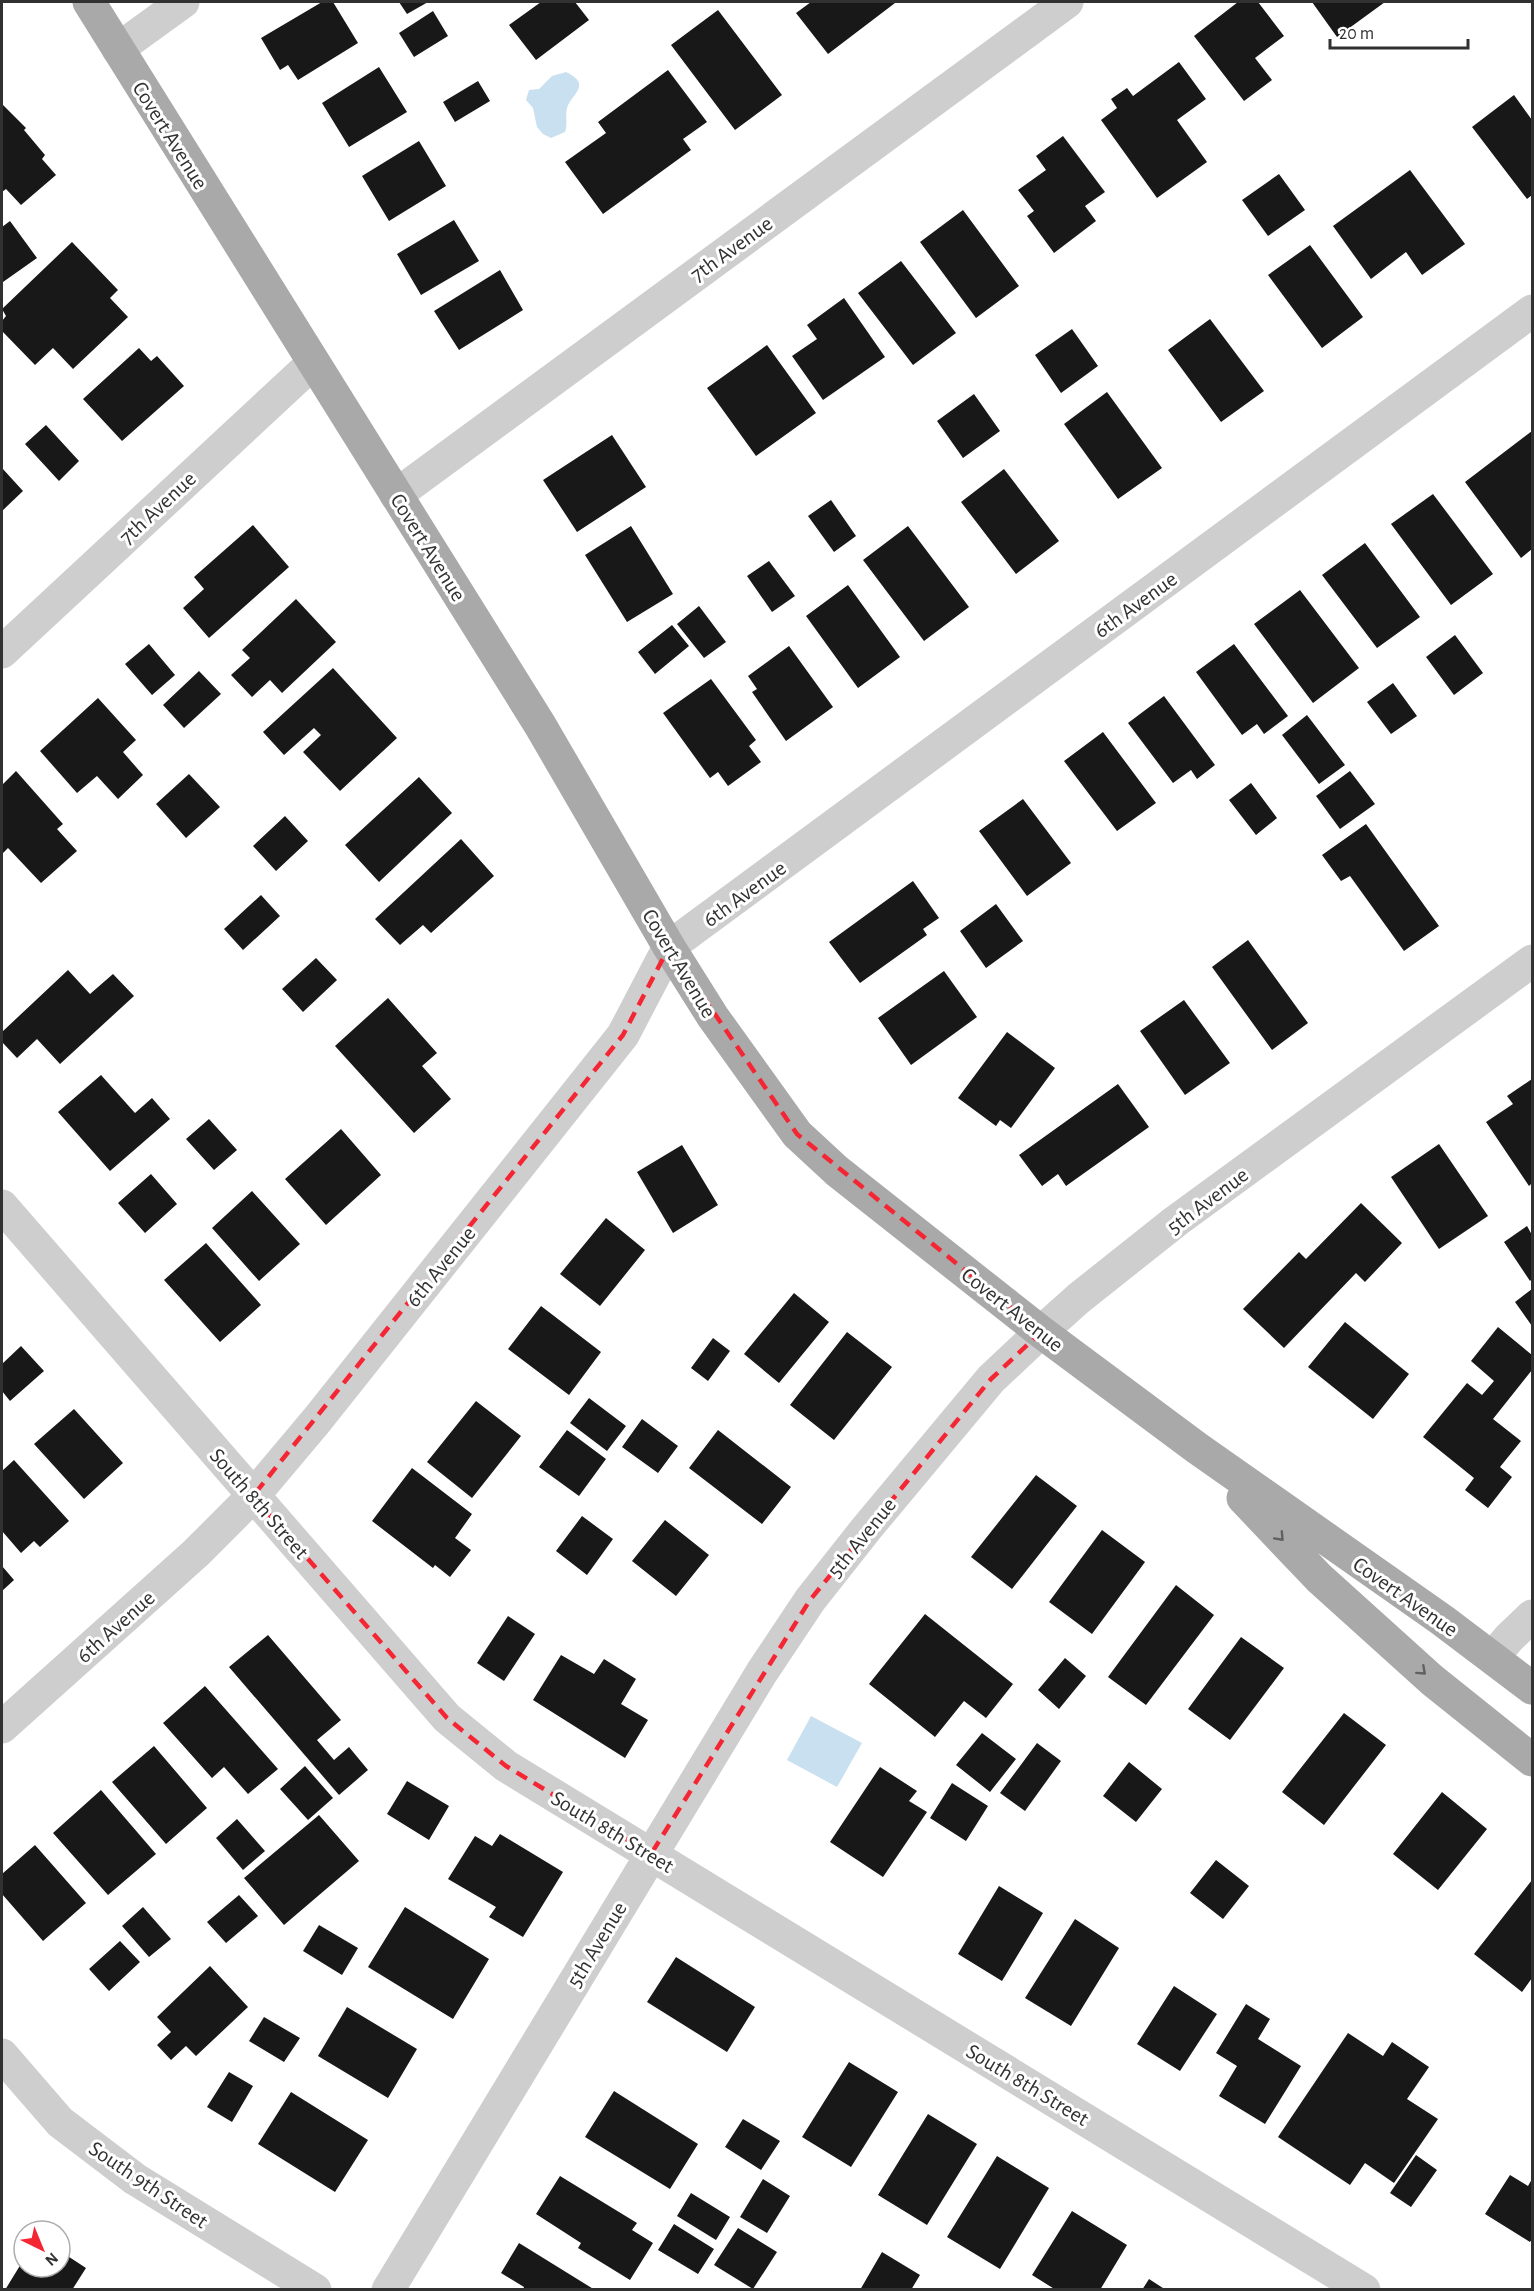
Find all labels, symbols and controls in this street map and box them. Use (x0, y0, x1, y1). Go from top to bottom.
scale bar (1330, 12, 1468, 50)
text: 20 m (1339, 25, 1374, 43)
street label: Covert Avenue (128, 78, 212, 193)
street label: 7th Avenue (687, 212, 777, 286)
street label: 7th Avenue (115, 467, 200, 548)
street label: Covert Avenue (386, 490, 470, 605)
street label: 6th Avenue (1090, 568, 1181, 642)
street label: 6th Avenue (699, 857, 790, 931)
street label: Covert Avenue (638, 905, 720, 1022)
street label: 5th Avenue (1163, 1163, 1252, 1238)
street label: 6th Avenue (402, 1222, 480, 1311)
street label: Covert Avenue (957, 1263, 1067, 1356)
street label: South 8th Street (206, 1444, 313, 1563)
street label: 5th Avenue (823, 1494, 900, 1582)
one-way arrow (1273, 1530, 1284, 1540)
street label: Covert Avenue (1349, 1553, 1462, 1641)
street label: 6th Avenue (72, 1586, 159, 1667)
one-way arrow (1415, 1664, 1425, 1675)
street label: South 8th Street (548, 1787, 677, 1877)
street label: 5th Avenue (563, 1898, 631, 1991)
street label: South 8th Street (963, 2040, 1092, 2130)
street label: South 9th Street (85, 2137, 212, 2233)
north arrow (12, 2219, 72, 2279)
text: N (42, 2250, 61, 2269)

